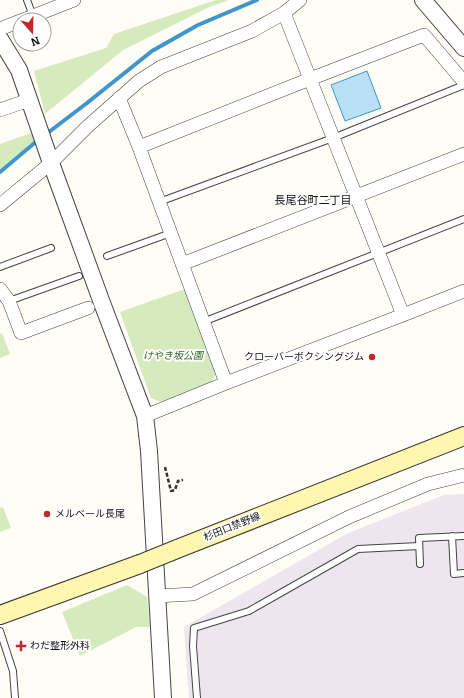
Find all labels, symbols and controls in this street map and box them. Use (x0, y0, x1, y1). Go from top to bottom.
north arrow (12, 12, 52, 52)
text: N (29, 33, 41, 49)
district label: 長尾谷町二丁目 (275, 194, 352, 207)
park label: けやき坂公園 (143, 350, 205, 362)
place label: クローバーボクシングジム (244, 351, 364, 363)
marker: クローバーボクシングジム (367, 352, 377, 362)
place label: メルベール長尾 (55, 508, 125, 520)
marker: メルベール長尾 (42, 509, 52, 519)
street label: 杉田口禁野線 (202, 510, 262, 544)
marker: わだ整形外科 (15, 640, 27, 652)
place label: わだ整形外科 (30, 640, 90, 652)

